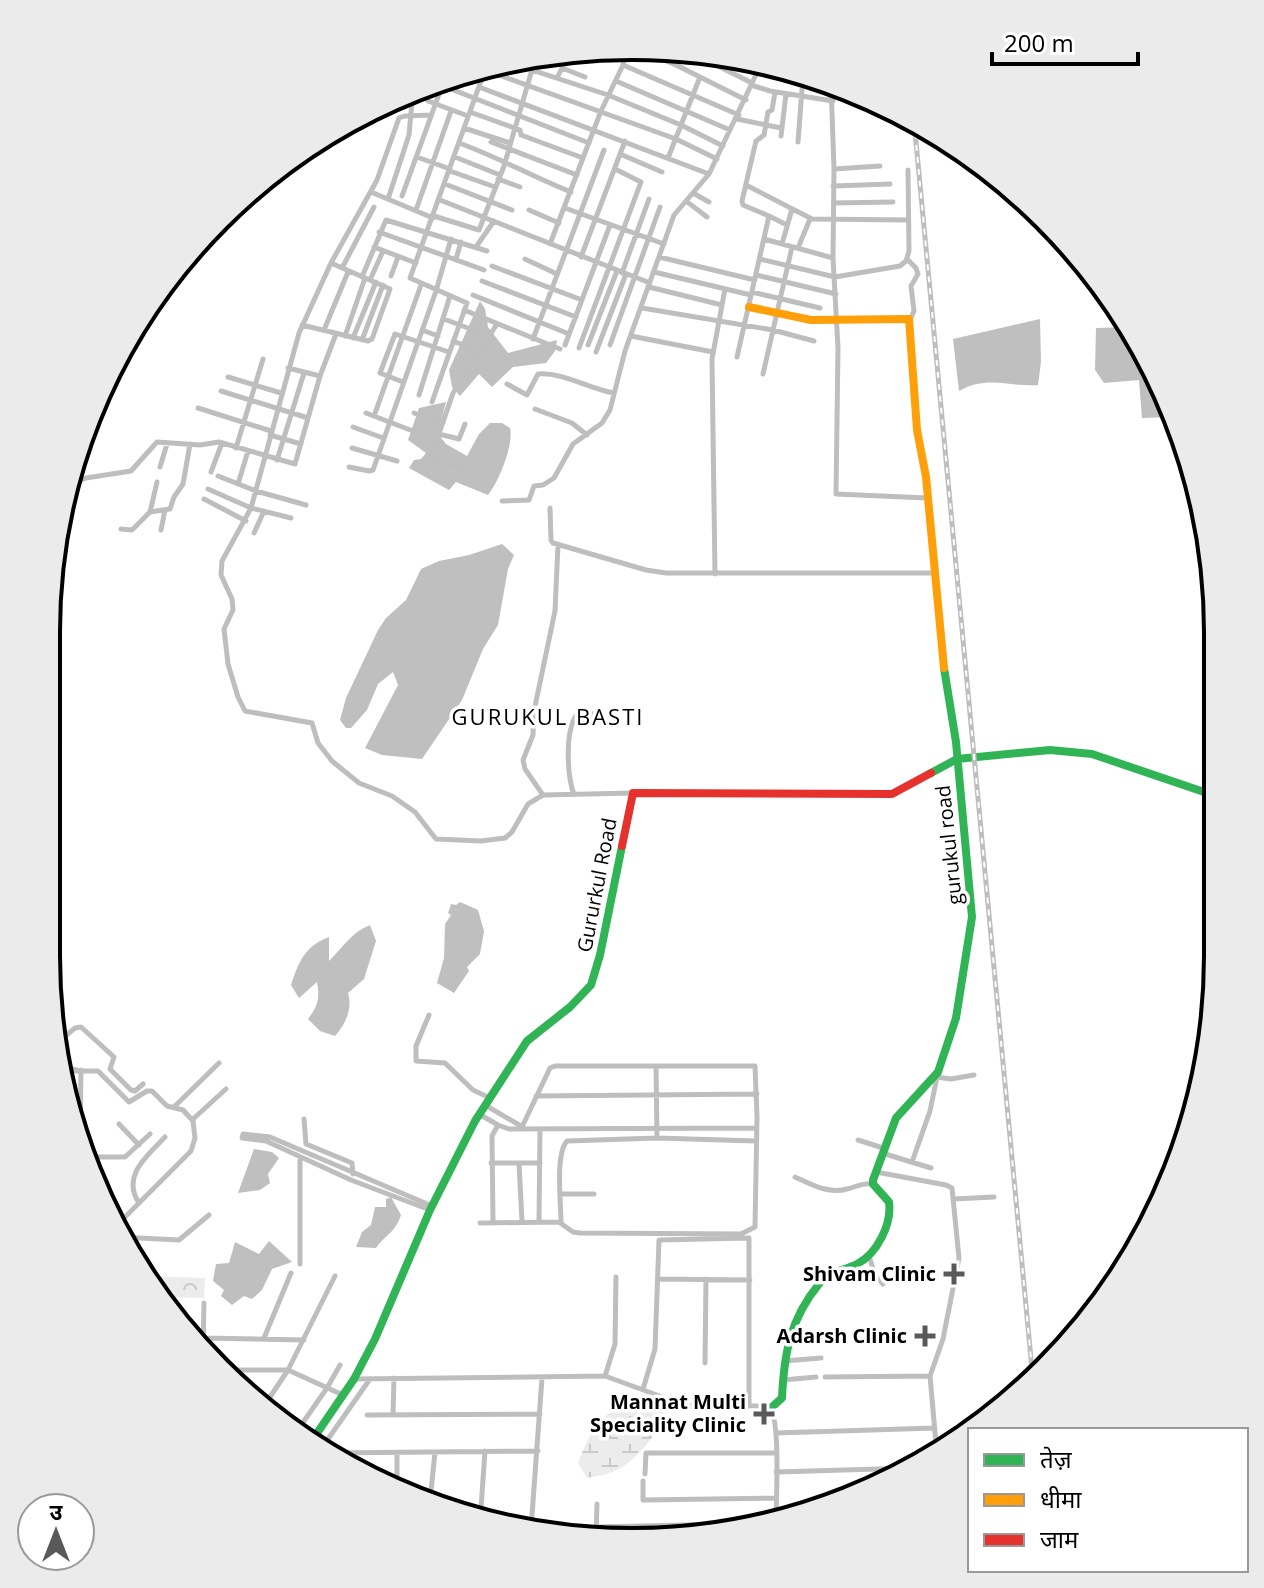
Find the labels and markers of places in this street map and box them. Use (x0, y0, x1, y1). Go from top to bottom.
place label: Shivam Clinic (803, 1260, 936, 1287)
marker: Shivam Clinic (943, 1263, 965, 1285)
place label: Adarsh Clinic (777, 1322, 907, 1349)
marker: Adarsh Clinic (914, 1325, 936, 1347)
place label: Mannat Multi Speciality Clinic (590, 1388, 746, 1438)
marker: Mannat Multi Speciality Clinic (753, 1403, 775, 1425)

